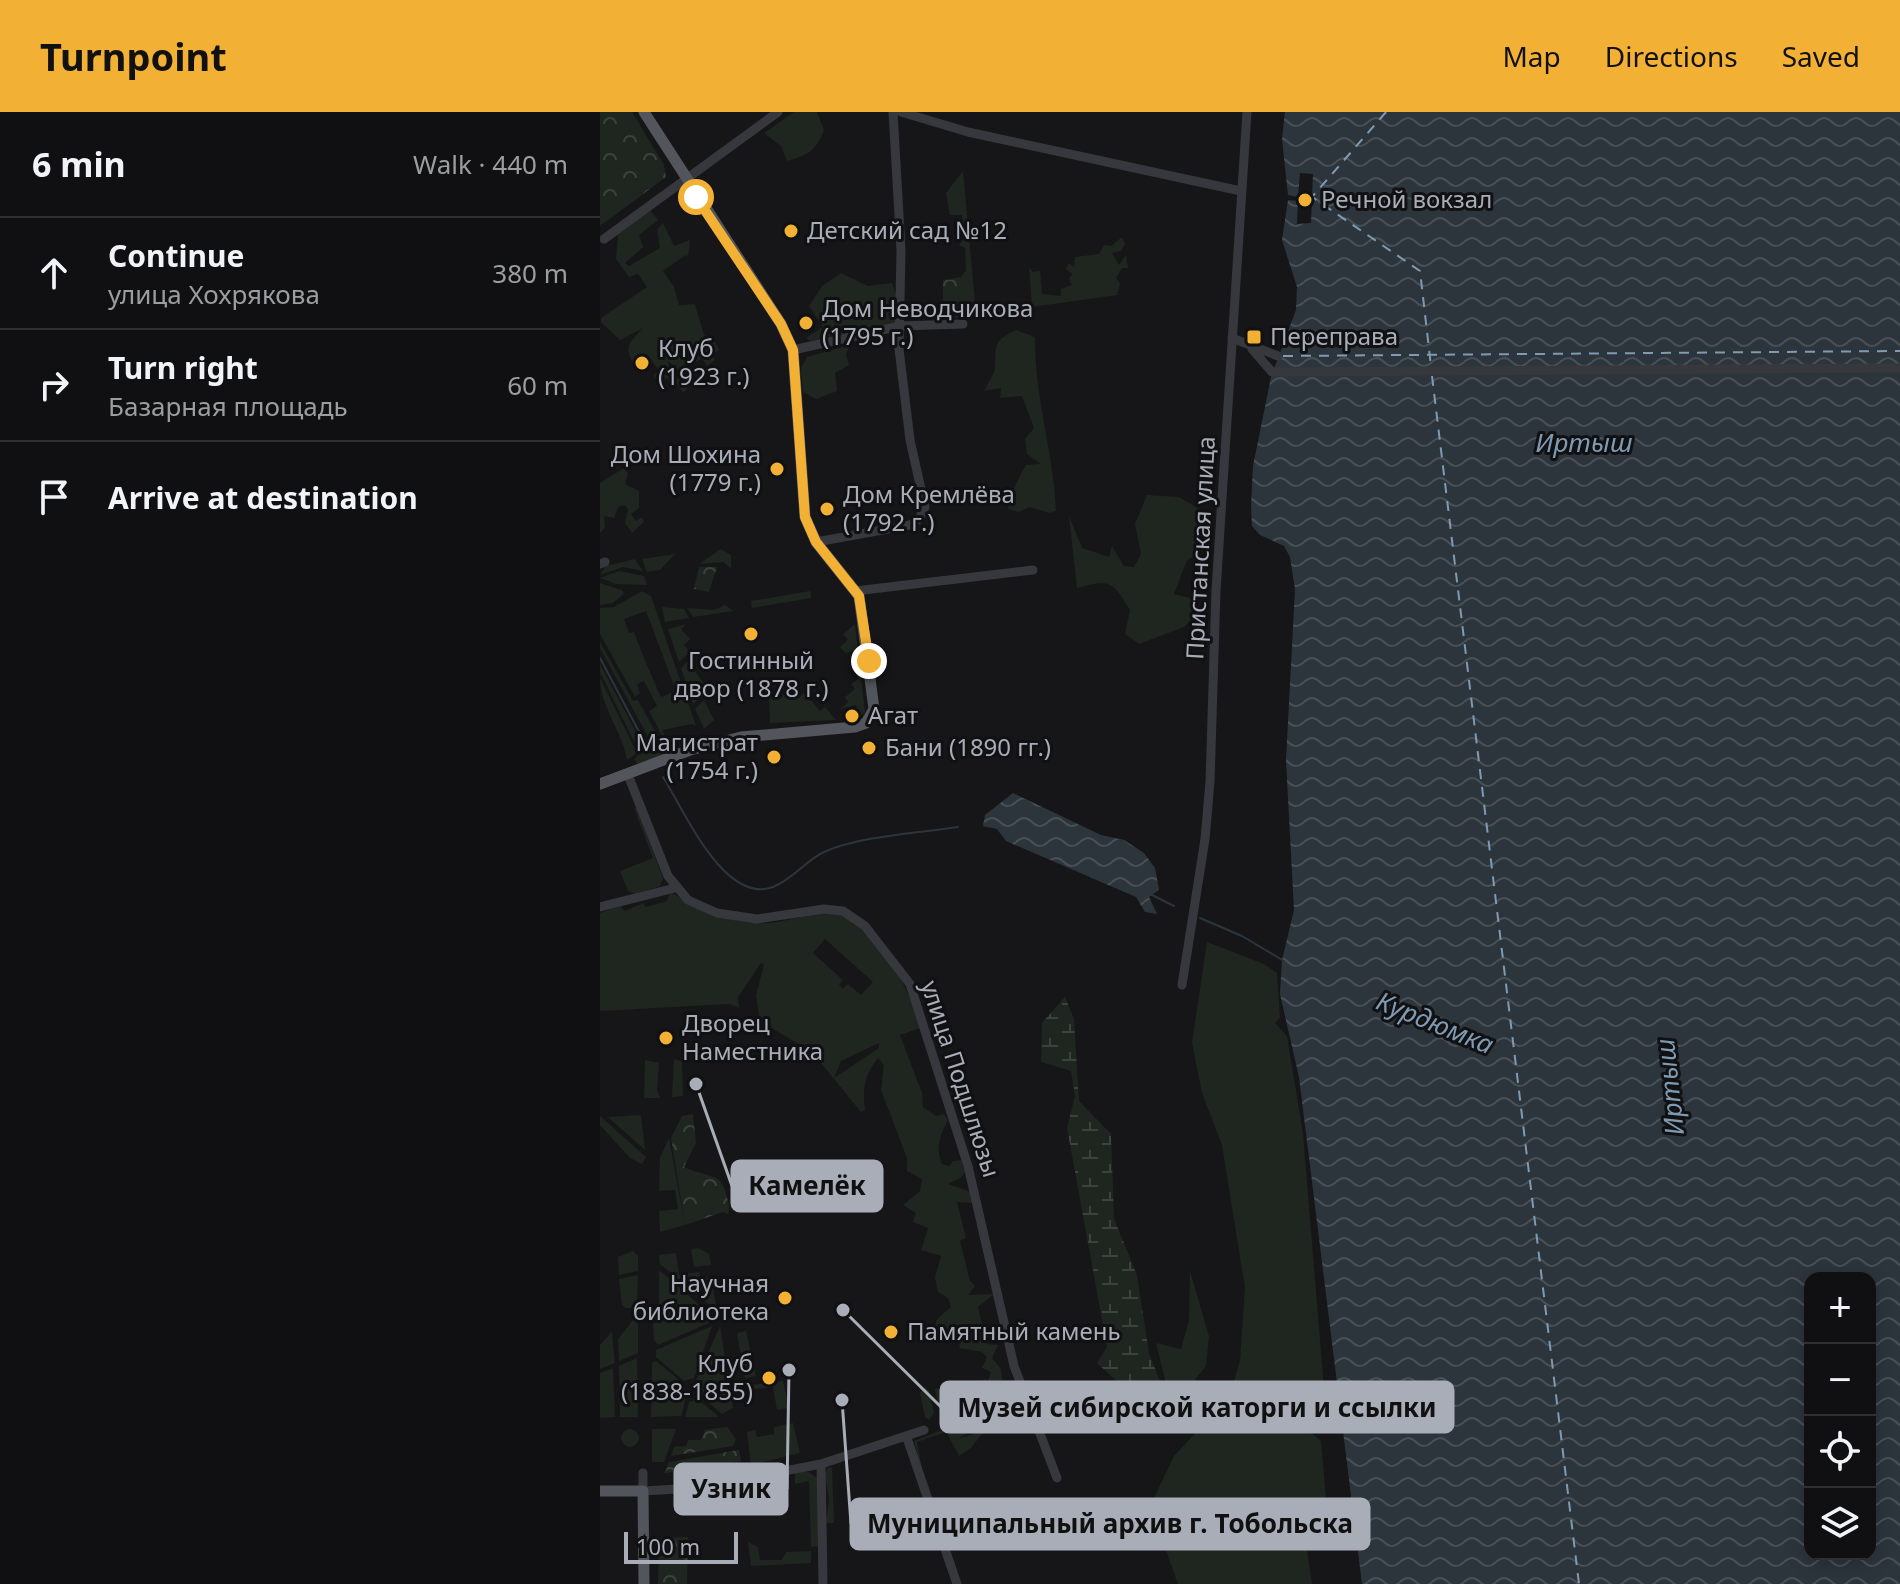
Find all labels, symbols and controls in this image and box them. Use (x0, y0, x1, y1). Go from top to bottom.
text: Turnpoint (40, 30, 227, 82)
text: Map (1502, 37, 1561, 75)
text: Directions (1605, 37, 1738, 75)
text: Saved (1782, 37, 1860, 75)
text: 6 min (32, 141, 126, 187)
text: Walk · 440 m (413, 146, 568, 182)
route start (678, 179, 714, 215)
place label: Речной вокзал (1321, 182, 1492, 215)
marker: Речной вокзал (1296, 191, 1314, 209)
place label: Детский сад №12 (807, 213, 1007, 246)
marker: Детский сад №12 (782, 222, 800, 240)
text: Continue (108, 235, 244, 276)
icon: ahead (32, 251, 76, 295)
text: 380 m (492, 255, 568, 291)
text: улица Хохрякова (108, 276, 320, 312)
place label: Дом Неводчикова (1795 г.) (822, 291, 1033, 352)
marker: Дом Неводчикова (1795 г.) (797, 314, 815, 332)
place label: Переправа (1270, 319, 1398, 352)
marker: Переправа (1245, 328, 1263, 346)
place label: Клуб (1923 г.) (658, 331, 750, 392)
text: Turn right (108, 347, 258, 388)
marker: Клуб (1923 г.) (633, 354, 651, 372)
icon: right (32, 363, 76, 407)
text: 60 m (507, 367, 568, 403)
text: Базарная площадь (108, 388, 348, 424)
water label: Иртыш (1536, 424, 1632, 460)
street label: Пристанская улица (1177, 435, 1222, 660)
place label: Дом Шохина (1779 г.) (611, 437, 761, 498)
marker: Дом Шохина (1779 г.) (768, 460, 786, 478)
icon: arrive (32, 475, 76, 519)
text: Arrive at destination (108, 477, 418, 518)
place label: Дом Кремлёва (1792 г.) (843, 477, 1015, 538)
marker: Дом Кремлёва (1792 г.) (818, 500, 836, 518)
marker: Гостинный двор (1878 г.) (742, 625, 760, 643)
place label: Гостинный двор (1878 г.) (674, 643, 828, 704)
route end (851, 643, 887, 679)
place label: Агат (868, 698, 918, 731)
marker: Агат (843, 707, 861, 725)
place label: Магистрат (1754 г.) (636, 725, 758, 786)
place label: Бани (1890 гг.) (885, 730, 1051, 763)
marker: Бани (1890 гг.) (860, 739, 878, 757)
marker: Магистрат (1754 г.) (765, 748, 783, 766)
street label: улица Подшлюзы (914, 976, 1009, 1181)
water label: Курдюмка (1371, 982, 1500, 1062)
place label: Дворец Наместника (682, 1006, 823, 1067)
marker: Дворец Наместника (657, 1029, 675, 1047)
water label: Иртыш (1646, 1037, 1692, 1137)
callout: Камелёк (732, 1161, 882, 1211)
text: Камелёк (748, 1167, 866, 1203)
place label: Научная библиотека (633, 1266, 769, 1327)
map controls (1804, 1272, 1876, 1560)
button: + (1804, 1272, 1876, 1344)
marker: Научная библиотека (776, 1289, 794, 1307)
place label: Памятный камень (907, 1314, 1121, 1347)
marker: Памятный камень (882, 1323, 900, 1341)
button: − (1804, 1344, 1876, 1416)
place label: Клуб (1838-1855) (621, 1346, 753, 1407)
marker: Клуб (1838-1855) (760, 1369, 778, 1387)
callout: Музей сибирской каторги и ссылки (941, 1382, 1453, 1432)
text: Музей сибирской каторги и ссылки (957, 1389, 1437, 1425)
button: locate (1804, 1416, 1876, 1488)
callout: Узник (675, 1464, 787, 1514)
text: Узник (691, 1470, 771, 1506)
button: layers (1804, 1488, 1876, 1560)
callout: Муниципальный архив г. Тобольска (851, 1499, 1369, 1549)
text: Муниципальный архив г. Тобольска (867, 1505, 1353, 1541)
scale bar (624, 1528, 738, 1564)
text: 100 m (636, 1531, 700, 1561)

